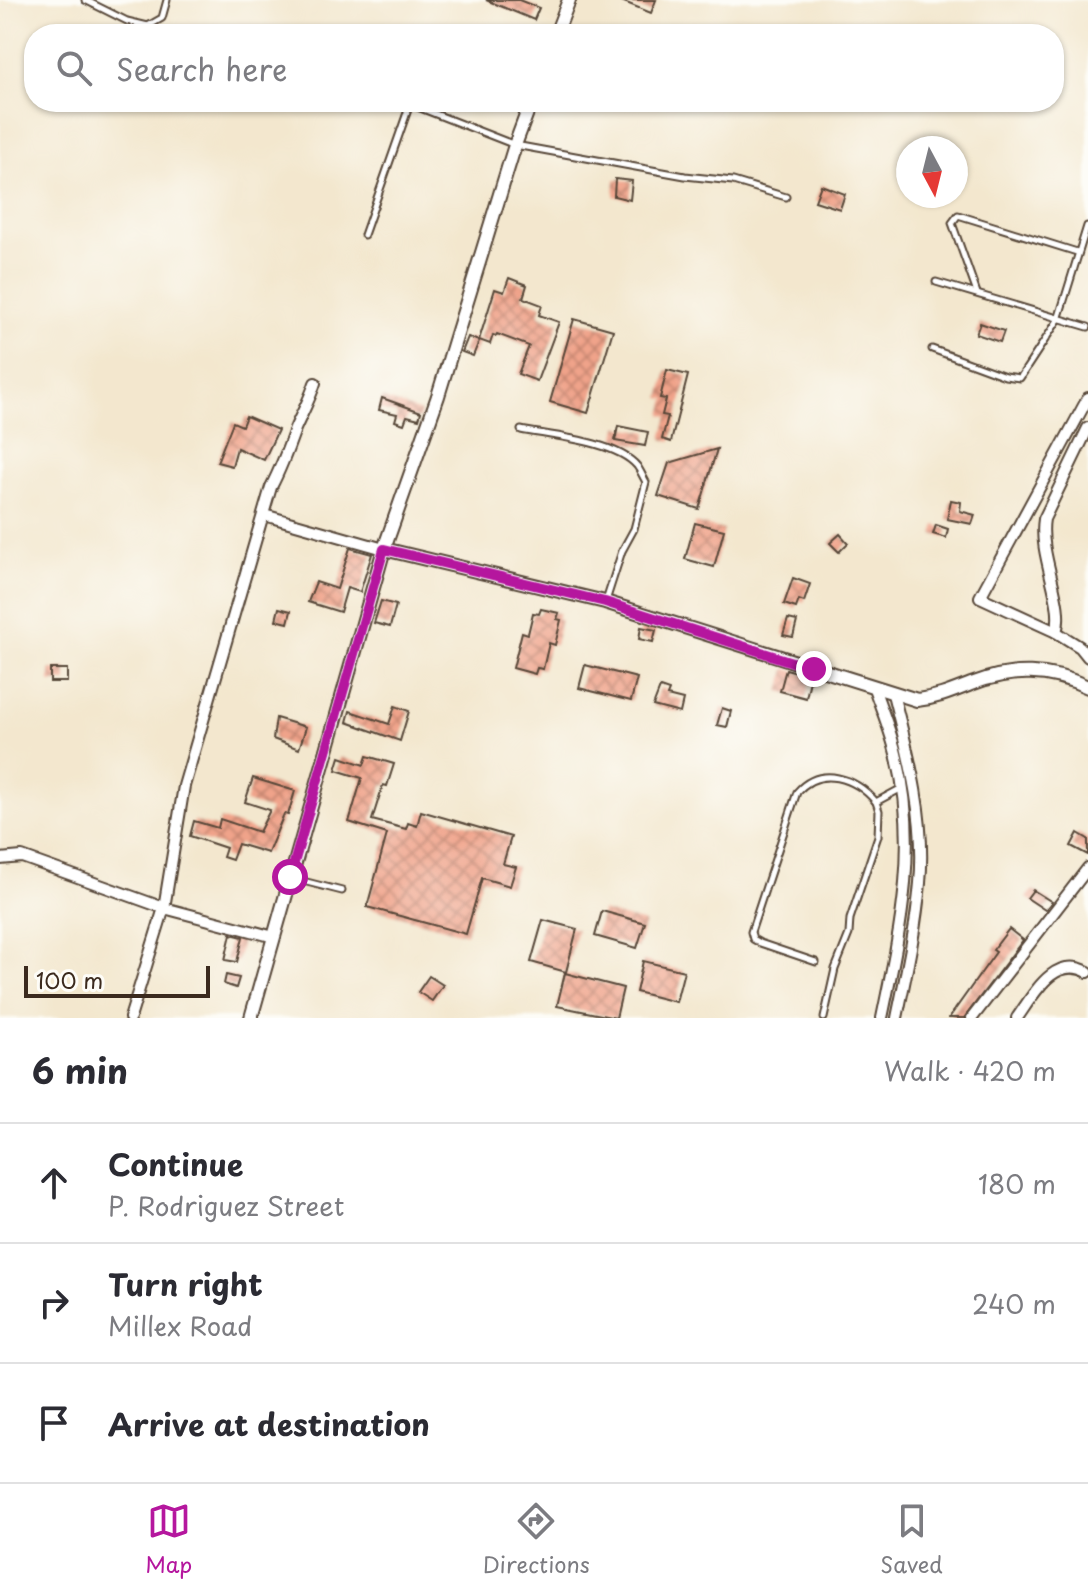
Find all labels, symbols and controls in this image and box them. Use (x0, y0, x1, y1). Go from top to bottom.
search box (24, 24, 1064, 112)
icon: search (52, 46, 96, 90)
text: Search here (116, 46, 288, 91)
north arrow (896, 136, 968, 208)
route end (796, 651, 832, 687)
route start (272, 859, 308, 895)
scale bar (24, 962, 210, 998)
text: 100 m (36, 963, 103, 996)
text: 6 min (32, 1044, 128, 1096)
text: Walk · 420 m (884, 1051, 1056, 1090)
text: Continue (108, 1141, 243, 1186)
icon: ahead (32, 1161, 76, 1205)
text: 180 m (978, 1164, 1056, 1203)
text: P. Rodriguez Street (108, 1186, 344, 1225)
text: Turn right (108, 1261, 263, 1306)
icon: right (32, 1281, 76, 1325)
text: 240 m (972, 1284, 1056, 1323)
text: Millex Road (108, 1306, 252, 1345)
icon: arrive (32, 1401, 76, 1445)
text: Arrive at destination (108, 1401, 430, 1446)
tab: Map (145, 1499, 192, 1580)
tab: Directions (483, 1499, 590, 1580)
tab: Saved (880, 1499, 943, 1580)

